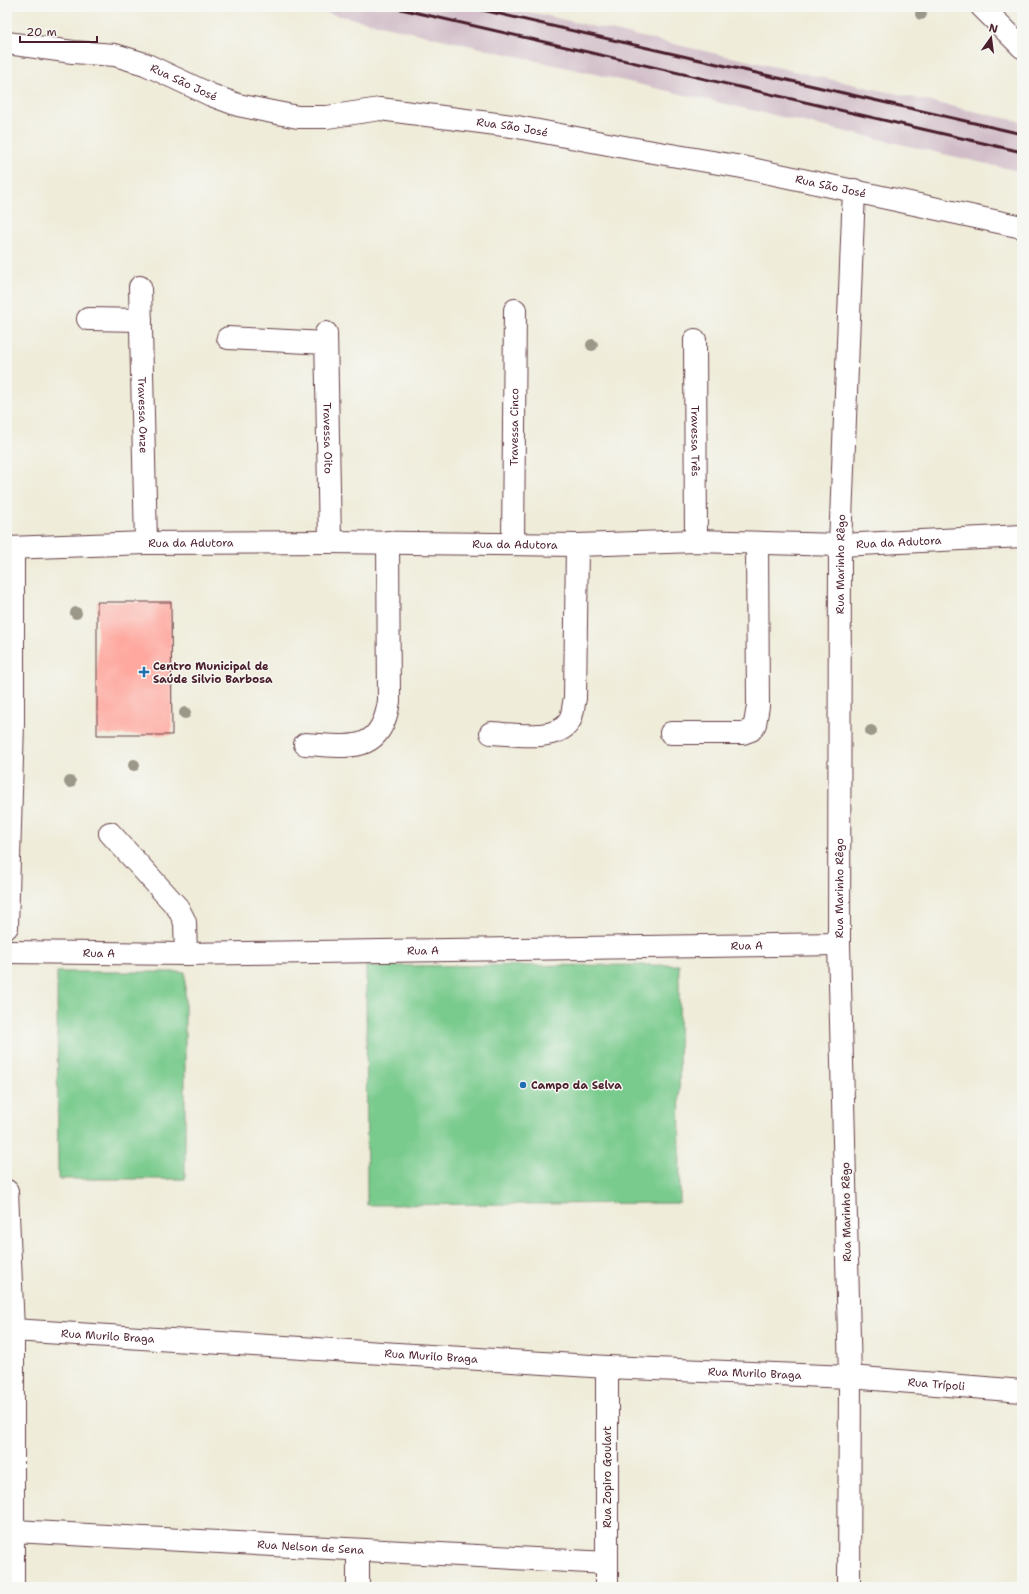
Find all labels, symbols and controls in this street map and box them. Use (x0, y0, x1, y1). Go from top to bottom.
scale bar (20, 18, 97, 44)
north arrow (971, 18, 1011, 58)
text: N (987, 20, 1000, 37)
text: 20 m (26, 24, 57, 40)
street label: Rua São José (148, 61, 219, 105)
street label: Rua São José (476, 115, 549, 141)
street label: Rua São José (794, 172, 867, 201)
street label: Travessa Onze (134, 376, 151, 453)
street label: Travessa Cinco (507, 388, 522, 466)
street label: Travessa Oito (319, 402, 336, 474)
street label: Travessa Três (687, 405, 703, 477)
street label: Rua Marinho Rêgo (833, 514, 849, 614)
street label: Rua da Adutora (856, 533, 942, 552)
street label: Rua da Adutora (148, 536, 234, 551)
street label: Rua da Adutora (472, 537, 558, 553)
place label: Centro Municipal de Saúde Silvio Barbosa (153, 659, 273, 687)
marker: Centro Municipal de Saúde Silvio Barbosa (138, 666, 150, 678)
street label: Rua Marinho Rêgo (832, 838, 847, 938)
street label: Rua A (731, 938, 763, 954)
street label: Rua A (407, 943, 439, 959)
street label: Rua A (83, 946, 115, 961)
place label: Campo da Selva (531, 1078, 622, 1093)
marker: Campo da Selva (518, 1080, 528, 1090)
street label: Rua Marinho Rêgo (838, 1162, 855, 1262)
street label: Rua Murilo Braga (61, 1326, 155, 1347)
street label: Rua Murilo Braga (384, 1346, 479, 1367)
street label: Rua Murilo Braga (708, 1364, 802, 1383)
street label: Rua Trípoli (907, 1375, 965, 1394)
street label: Rua Zopiro Goulart (600, 1426, 615, 1528)
street label: Rua Nelson de Sena (257, 1537, 364, 1558)

